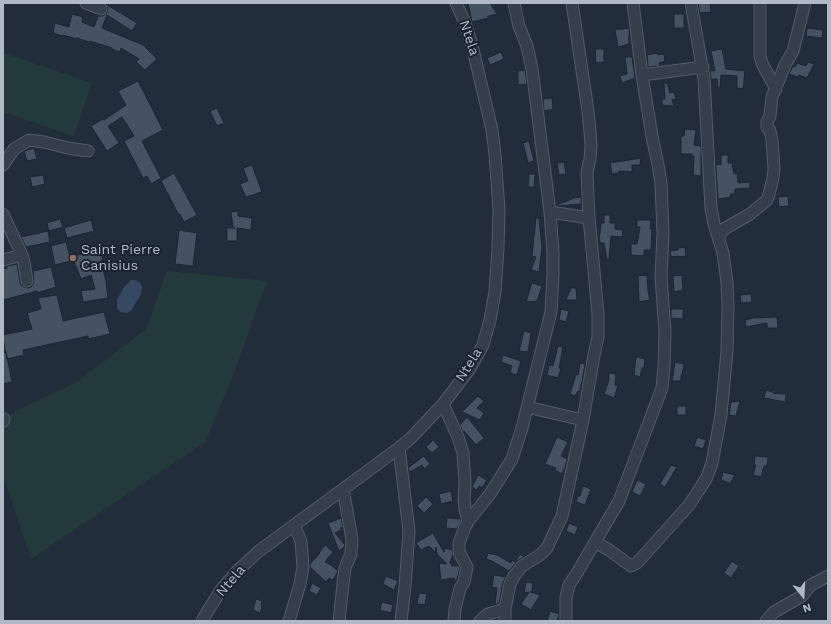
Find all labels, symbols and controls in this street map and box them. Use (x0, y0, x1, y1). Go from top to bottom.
street label: Ntela (455, 18, 483, 58)
place label: Saint Pierre Canisius (81, 242, 160, 274)
marker: Saint Pierre Canisius (68, 253, 78, 263)
street label: Ntela (452, 345, 486, 385)
street label: Ntela (213, 562, 249, 600)
north arrow (783, 576, 823, 616)
text: N (801, 600, 813, 615)

